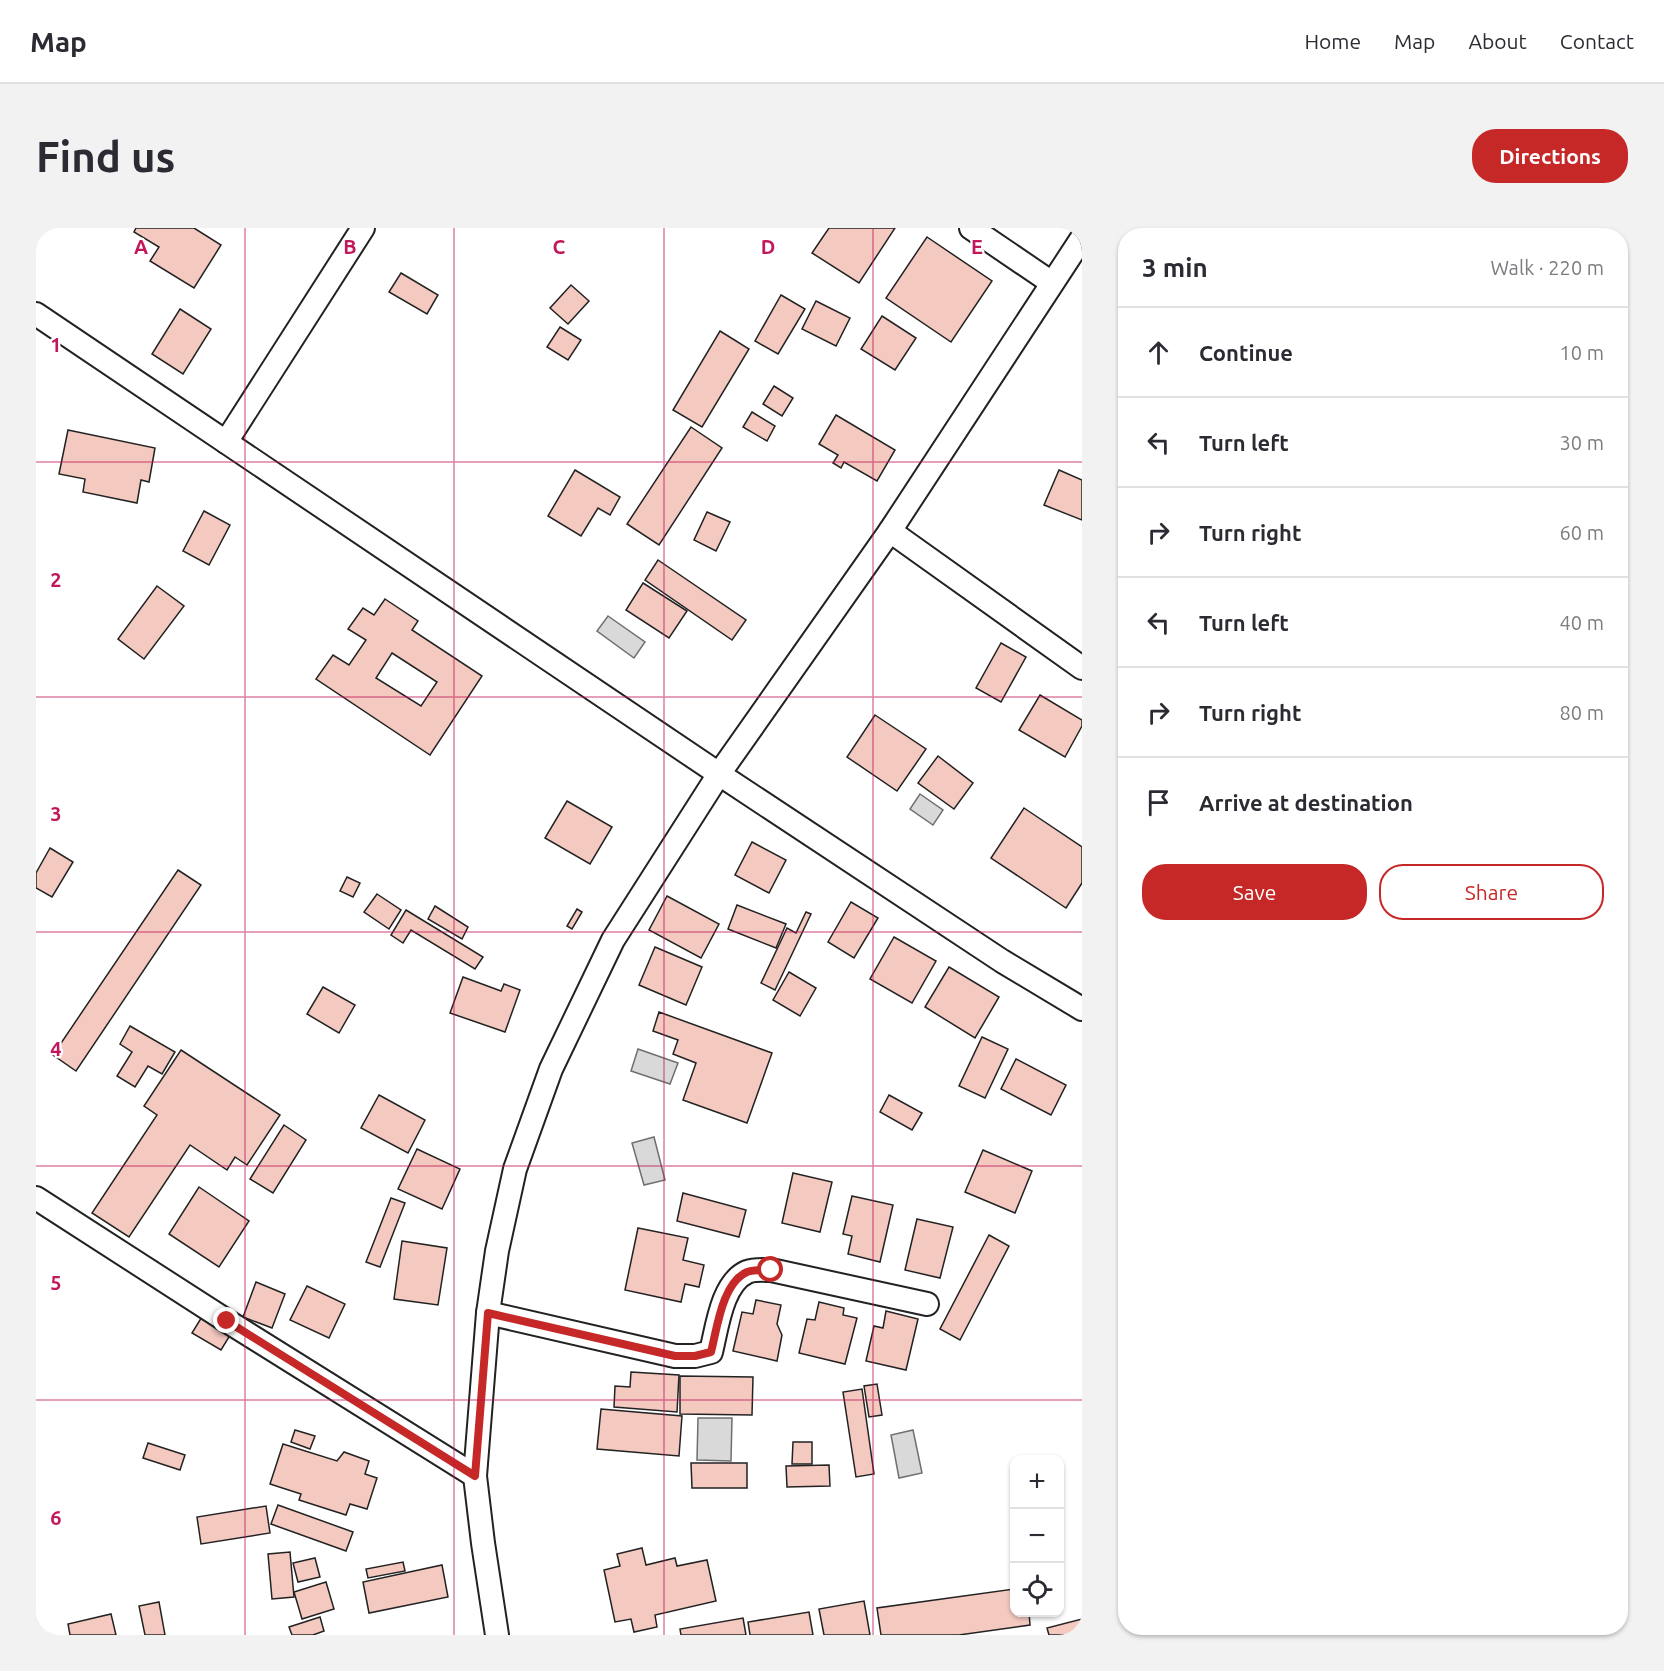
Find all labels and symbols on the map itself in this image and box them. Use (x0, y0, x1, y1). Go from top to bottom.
text: A (134, 235, 148, 258)
text: B (343, 235, 357, 258)
text: C (553, 235, 566, 258)
text: D (761, 235, 775, 258)
text: E (971, 235, 983, 258)
text: 1 (50, 333, 62, 356)
text: 2 (50, 568, 62, 591)
text: 3 (50, 802, 62, 825)
text: 4 (50, 1037, 62, 1060)
route start (757, 1256, 783, 1282)
text: 5 (50, 1271, 62, 1294)
route end (213, 1307, 239, 1333)
text: 6 (50, 1506, 62, 1529)

